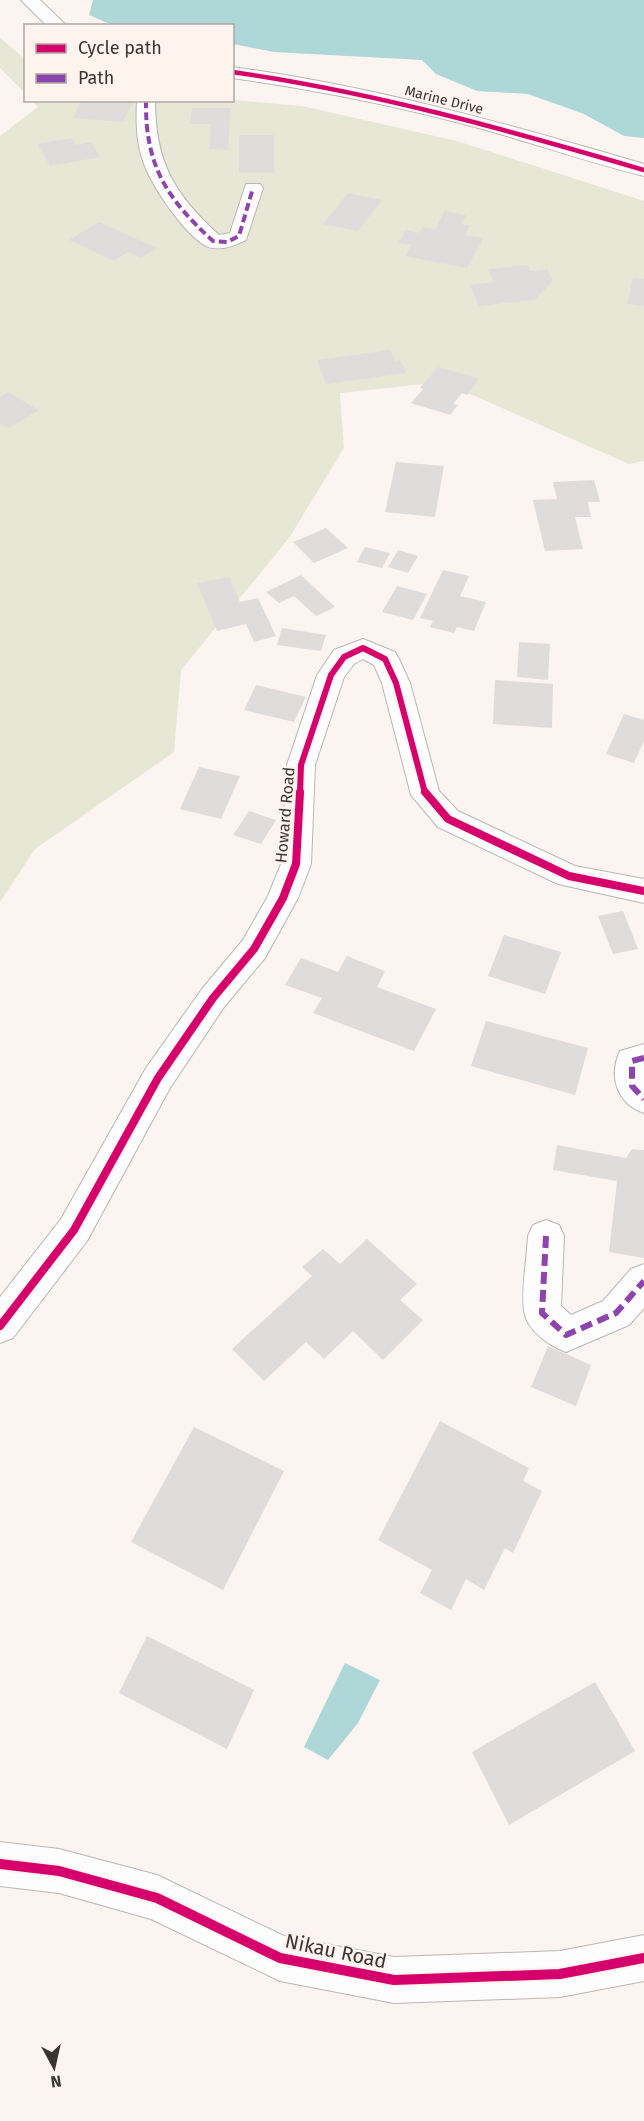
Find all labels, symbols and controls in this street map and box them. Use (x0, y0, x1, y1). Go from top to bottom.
legend (24, 24, 234, 102)
text: Cycle path (78, 37, 162, 59)
text: Path (78, 67, 114, 89)
street label: Marine Drive (403, 82, 485, 118)
street label: Howard Road (271, 766, 299, 864)
street label: Nikau Road (283, 1929, 389, 1973)
north arrow (24, 2037, 84, 2097)
text: N (49, 2071, 63, 2092)

